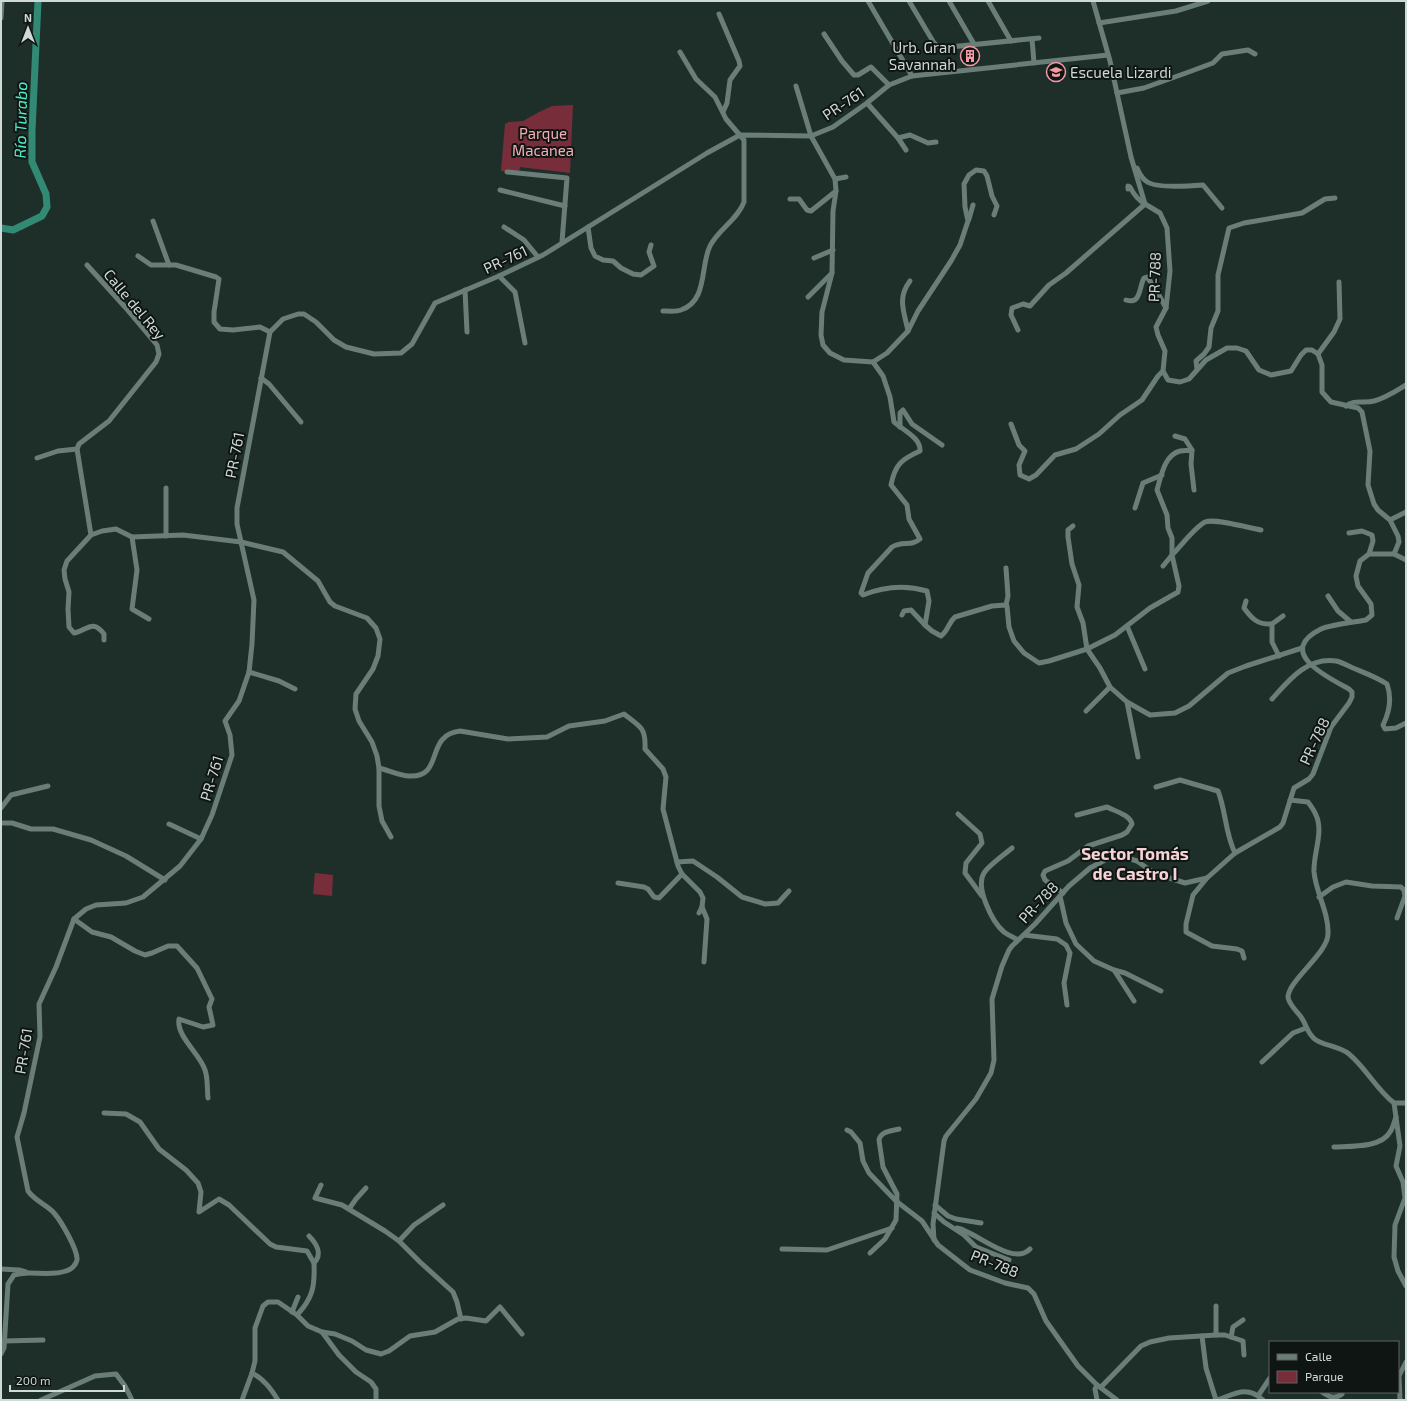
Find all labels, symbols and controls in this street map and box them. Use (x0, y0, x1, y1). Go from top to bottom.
north arrow (8, 8, 48, 48)
text: N (24, 11, 32, 24)
place label: Urb. Gran Savannah (889, 38, 956, 73)
building icon: Urb. Gran Savannah (959, 45, 981, 67)
school or university icon: Escuela Lizardi (1045, 61, 1067, 83)
place label: Escuela Lizardi (1070, 63, 1172, 81)
water label: Río Turabo (10, 82, 30, 158)
street label: PR-761 (819, 83, 867, 123)
park label: Parque Macanea (512, 124, 574, 159)
street label: PR-761 (480, 241, 530, 277)
street label: PR-788 (1144, 252, 1164, 302)
street label: Calle del Rey (100, 265, 170, 343)
street label: PR-761 (221, 430, 247, 480)
street label: PR-788 (1295, 714, 1333, 768)
street label: PR-761 (196, 753, 226, 803)
district label: Sector Tomás de Castro I (1081, 843, 1189, 883)
street label: PR-788 (1014, 878, 1062, 926)
street label: PR-761 (10, 1027, 36, 1075)
street label: PR-788 (968, 1245, 1022, 1281)
legend (1269, 1341, 1399, 1393)
text: Calle (1305, 1349, 1332, 1363)
scale bar (10, 1367, 124, 1393)
text: Parque (1305, 1369, 1343, 1383)
text: 200 m (16, 1373, 50, 1387)

